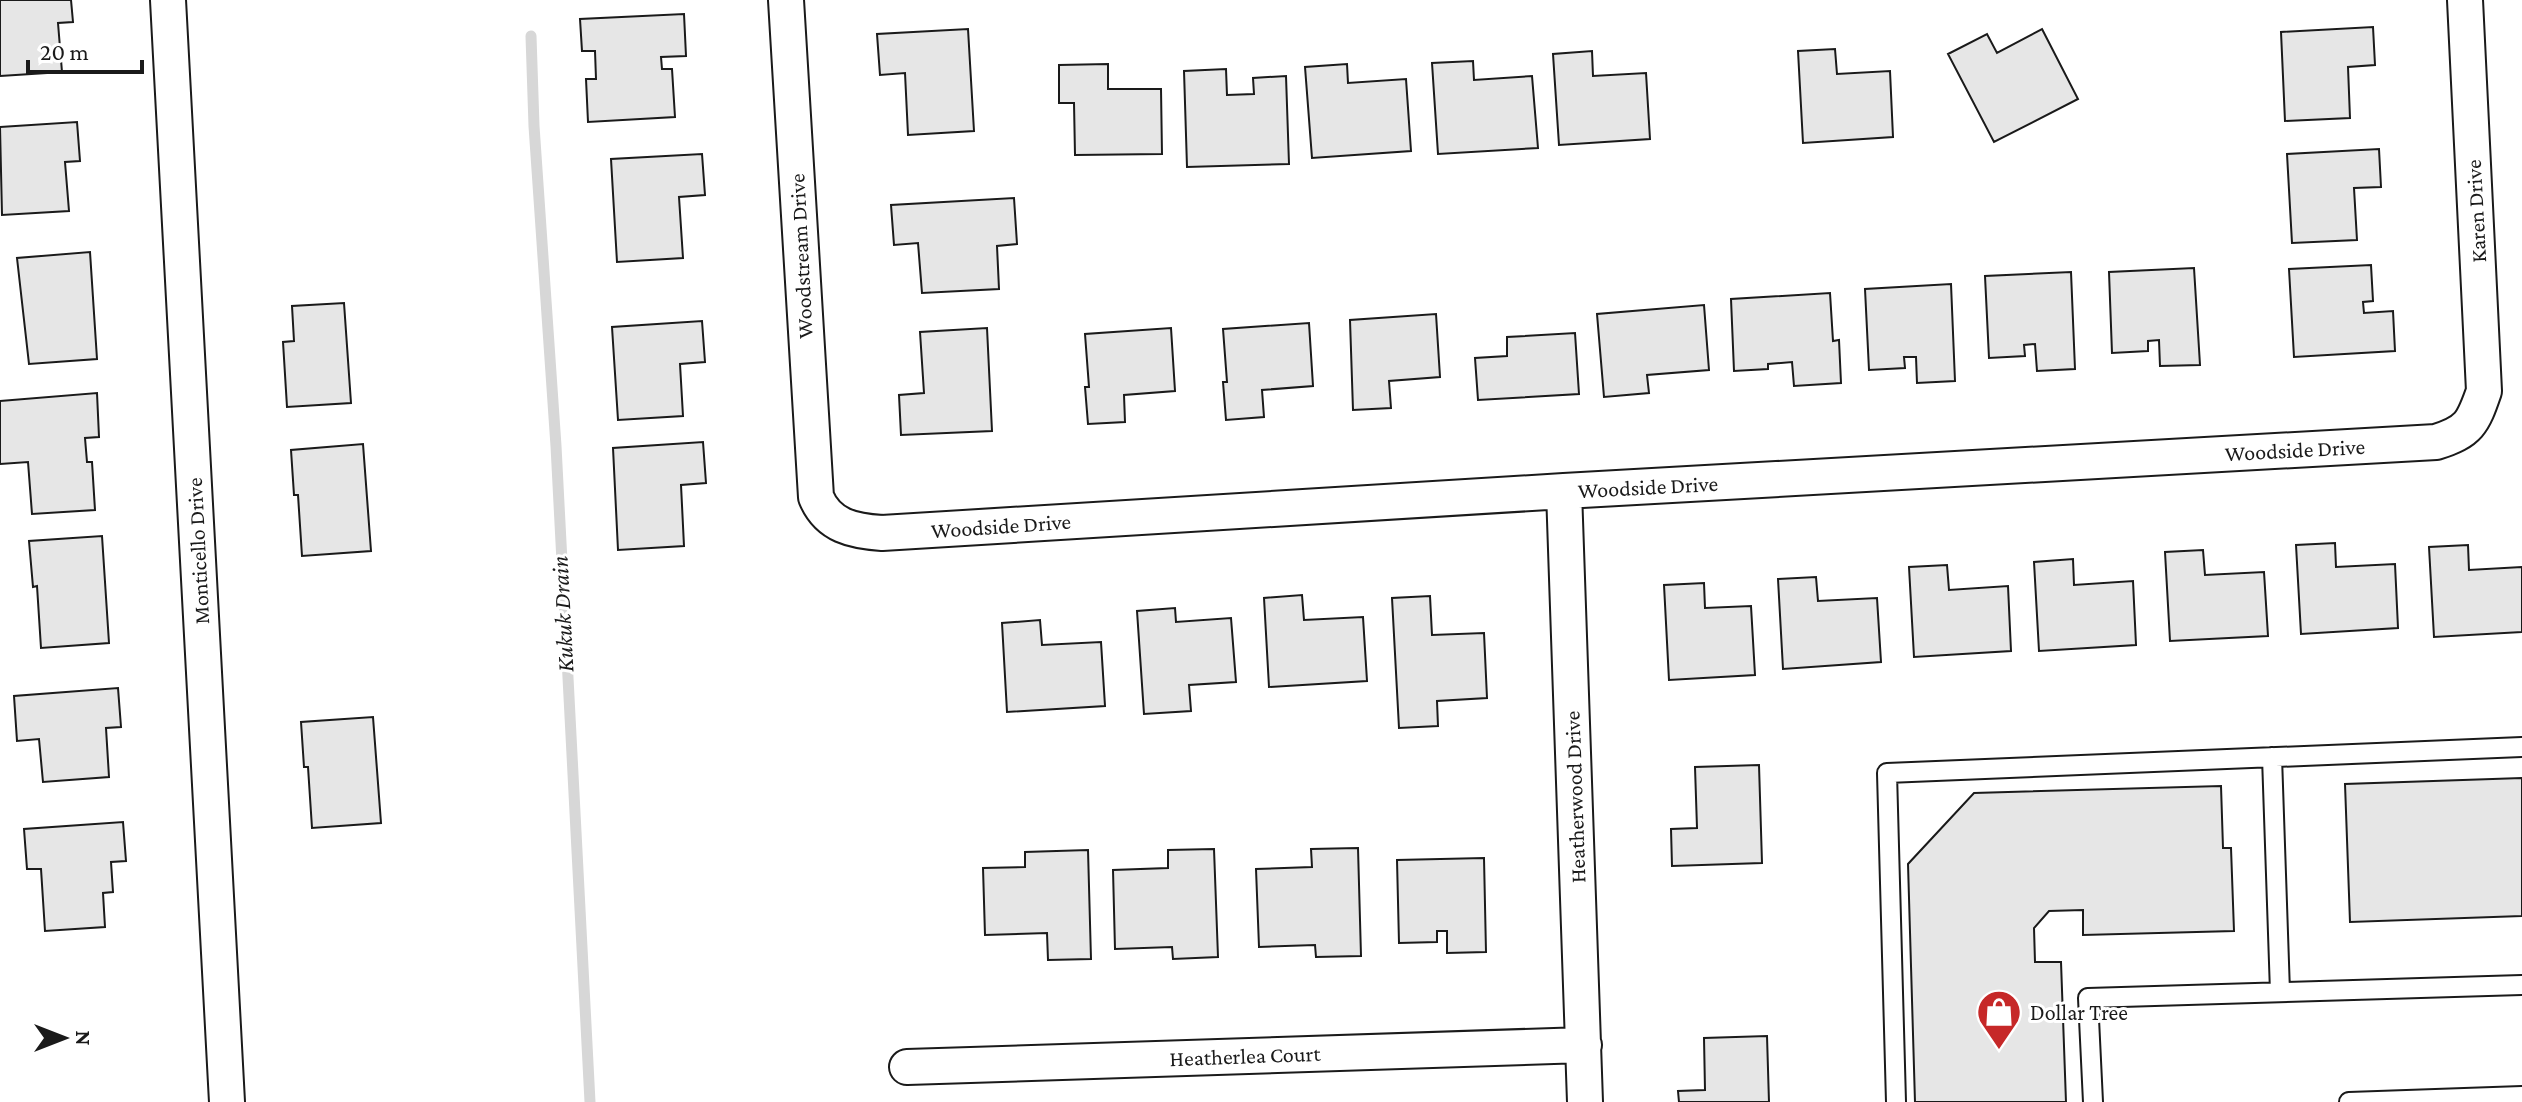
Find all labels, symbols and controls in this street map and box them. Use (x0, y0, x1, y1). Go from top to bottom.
scale bar (28, 24, 142, 74)
text: 20 m (40, 38, 89, 65)
street label: Karen Drive (2461, 159, 2491, 263)
street label: Woodstream Drive (784, 173, 818, 339)
street label: Woodside Drive (2224, 434, 2366, 466)
street label: Woodside Drive (1577, 471, 1719, 503)
street label: Monticello Drive (182, 477, 214, 625)
street label: Woodside Drive (930, 509, 1072, 543)
water label: Kukuk Drain (545, 555, 579, 673)
street label: Heatherwood Drive (1560, 710, 1590, 884)
shop icon: Dollar Tree (1975, 988, 2023, 1051)
north arrow (24, 998, 104, 1078)
place label: Dollar Tree (2030, 1000, 2128, 1025)
text: N (71, 1031, 96, 1046)
street label: Heatherlea Court (1169, 1041, 1322, 1071)

